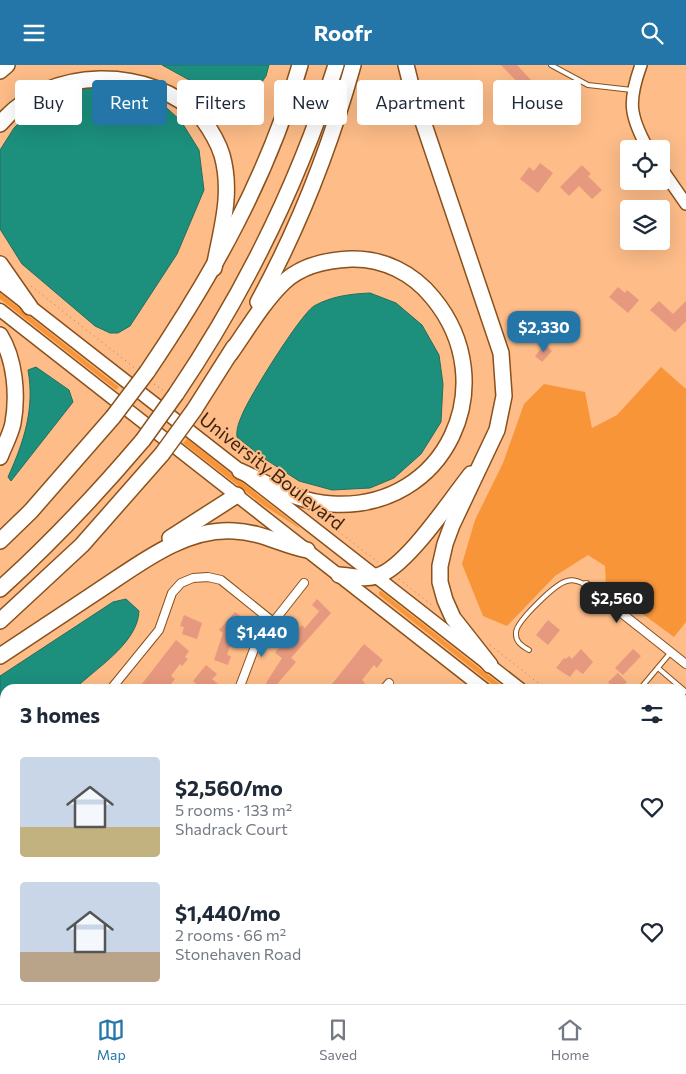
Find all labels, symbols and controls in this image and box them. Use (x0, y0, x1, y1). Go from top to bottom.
icon: menu (20, 19, 48, 47)
text: Roofr (314, 19, 372, 46)
icon: search (638, 19, 666, 47)
chip: Buy (15, 80, 82, 125)
chip: Rent (92, 80, 167, 125)
chip: Filters (177, 80, 264, 125)
chip: New (274, 80, 347, 125)
chip: Apartment (357, 80, 483, 125)
chip: House (493, 80, 581, 125)
map controls (620, 140, 670, 250)
button: locate (620, 140, 670, 190)
button: layers (620, 200, 670, 250)
pin: $2,330 (503, 311, 585, 353)
text: $2,330 (518, 317, 570, 336)
street label: University Boulevard (195, 407, 349, 534)
pin: $2,560 (576, 581, 658, 624)
text: $2,560 (591, 588, 643, 607)
pin: $1,440 (221, 615, 303, 658)
text: $1,440 (237, 622, 287, 641)
icon: filters (638, 700, 666, 728)
text: 3 homes (20, 702, 100, 727)
text: $2,560/mo (175, 775, 283, 800)
icon: home (60, 777, 120, 837)
icon: heart (638, 793, 666, 821)
text: 5 rooms · 133 m² (175, 800, 292, 819)
text: Shadrack Court (175, 819, 288, 838)
text: $1,440/mo (175, 900, 281, 925)
icon: home (60, 902, 120, 962)
icon: heart (638, 918, 666, 946)
text: 2 rooms · 66 m² (175, 925, 286, 944)
text: Stonehaven Road (175, 944, 301, 963)
tab: Map (97, 1016, 126, 1063)
tab: Saved (319, 1016, 357, 1063)
tab: Home (551, 1016, 589, 1063)

